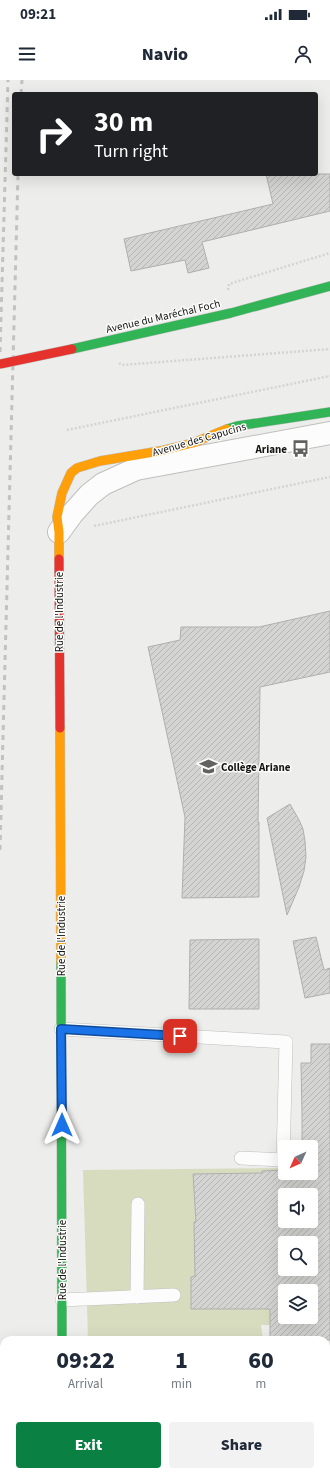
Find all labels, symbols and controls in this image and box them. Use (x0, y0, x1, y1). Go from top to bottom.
text: 09:21 (20, 4, 56, 25)
text: Navio (142, 42, 188, 67)
icon: menu (16, 43, 38, 65)
icon: person (292, 43, 314, 65)
text: 30 m (94, 102, 153, 142)
icon: right (28, 108, 80, 160)
text: Turn right (94, 139, 168, 164)
street label: Avenue du Maréchal Foch (104, 296, 222, 337)
street label: Avenue des Capucins (151, 419, 248, 460)
bus stop icon: Ariane (290, 439, 310, 459)
place label: Ariane (254, 442, 287, 457)
street label: Rue de l'Industrie (52, 571, 67, 652)
school or university icon: Collège Ariane (198, 757, 218, 777)
place label: Collège Ariane (221, 760, 291, 775)
street label: Rue de l'Industrie (54, 895, 69, 976)
pin (163, 1019, 197, 1053)
icon: arrive (169, 1025, 191, 1047)
position arrow (41, 1104, 83, 1146)
north arrow (278, 1140, 318, 1180)
map controls (278, 1140, 318, 1324)
button: sound (278, 1188, 318, 1228)
street label: Rue de l'Industrie (55, 1219, 70, 1300)
button: search (278, 1236, 318, 1276)
button: layers (278, 1284, 318, 1324)
text: 09:22 (56, 1343, 115, 1378)
text: 1 (175, 1343, 188, 1378)
text: 60 (248, 1343, 274, 1378)
text: Arrival (68, 1375, 103, 1393)
text: min (171, 1375, 192, 1393)
text: m (256, 1375, 266, 1393)
button: Exit (16, 1422, 161, 1468)
button: Share (169, 1422, 314, 1468)

